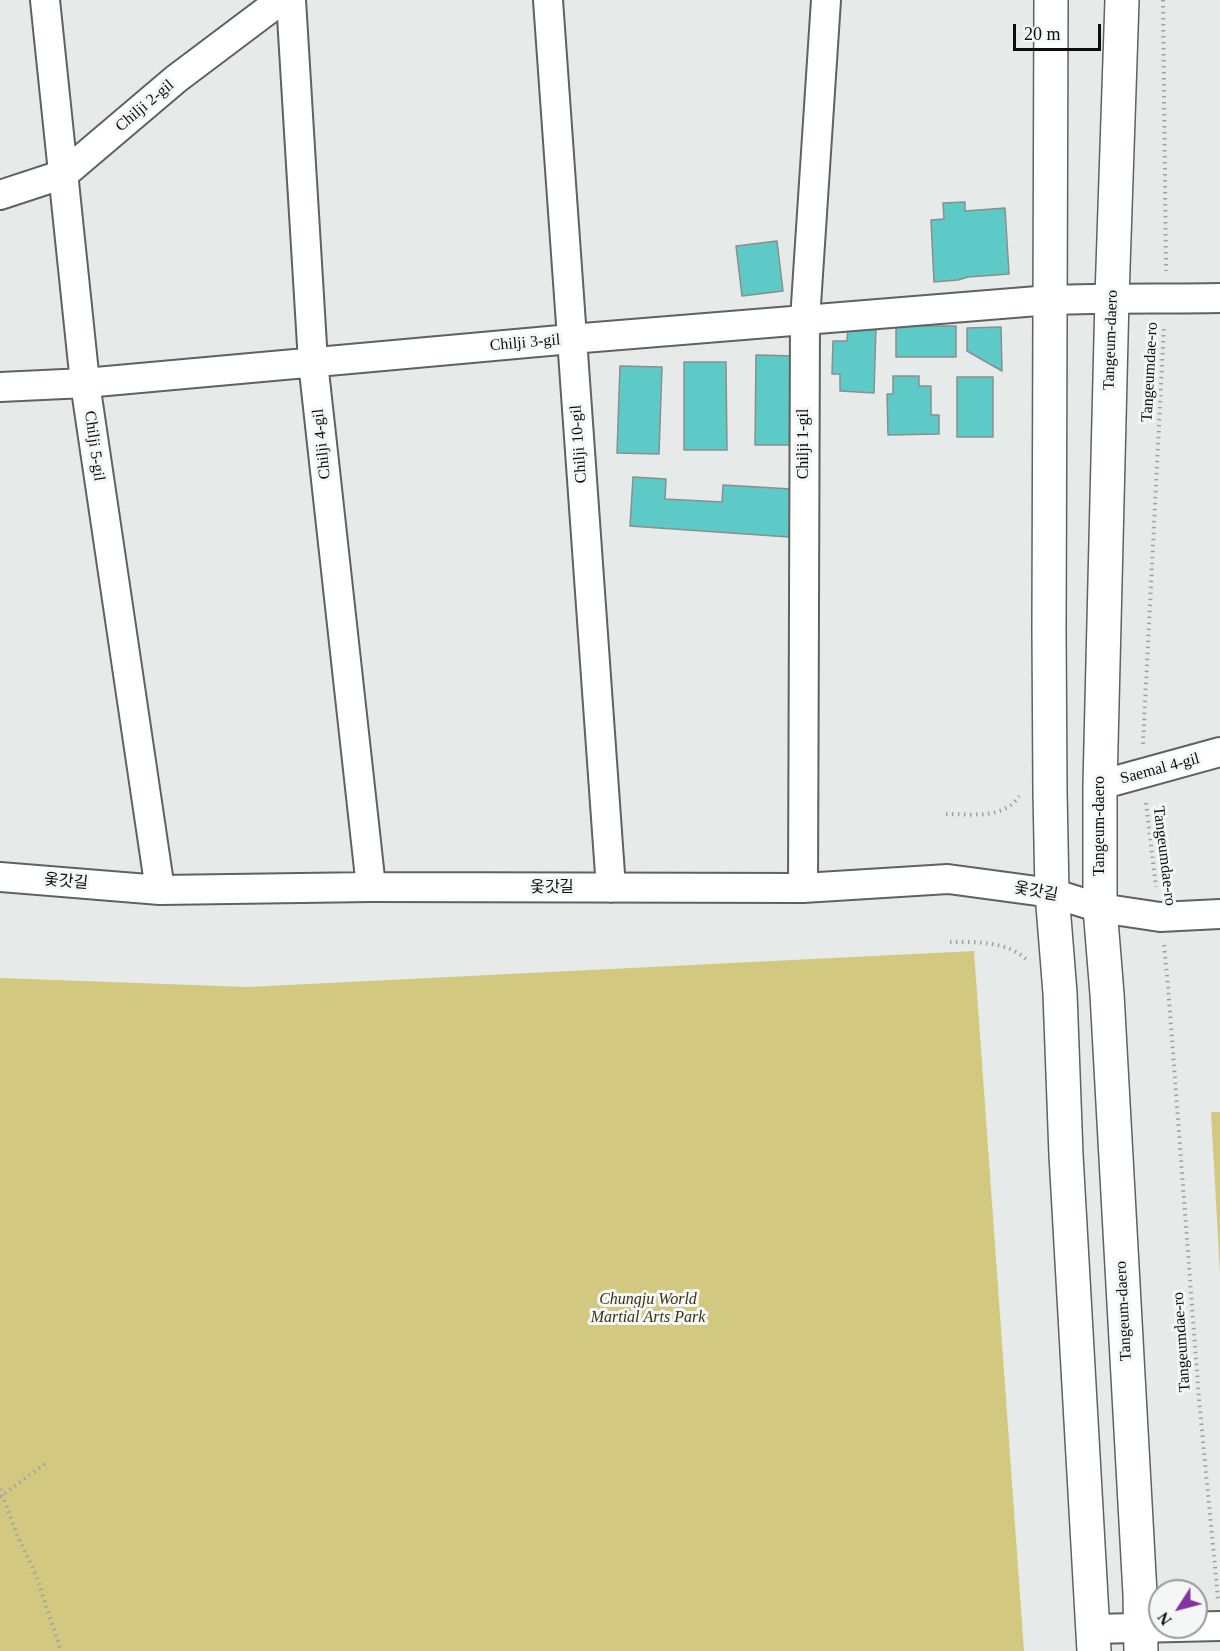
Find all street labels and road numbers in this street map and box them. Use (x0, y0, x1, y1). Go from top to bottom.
street label: Chilji 2-gil (112, 76, 178, 136)
street label: Tangeum-daero (1100, 290, 1122, 390)
street label: Tangeumdae-ro (1138, 321, 1162, 423)
street label: Chilji 3-gil (489, 330, 561, 356)
street label: Chilji 10-gil (567, 404, 591, 484)
street label: Chilji 4-gil (309, 408, 335, 480)
street label: Chilji 1-gil (794, 409, 814, 479)
street label: Chilji 5-gil (80, 410, 108, 482)
street label: Saemal 4-gil (1118, 749, 1202, 789)
street label: Tangeum-daero (1090, 776, 1110, 876)
street label: Tangeumdae-ro (1148, 805, 1180, 907)
street label: 옻갓길 (43, 871, 89, 893)
street label: 옻갓길 (530, 878, 574, 898)
street label: 옻갓길 (1013, 879, 1059, 905)
street label: Tangeum-daero (1112, 1260, 1136, 1362)
street label: Tangeumdae-ro (1169, 1291, 1195, 1393)

